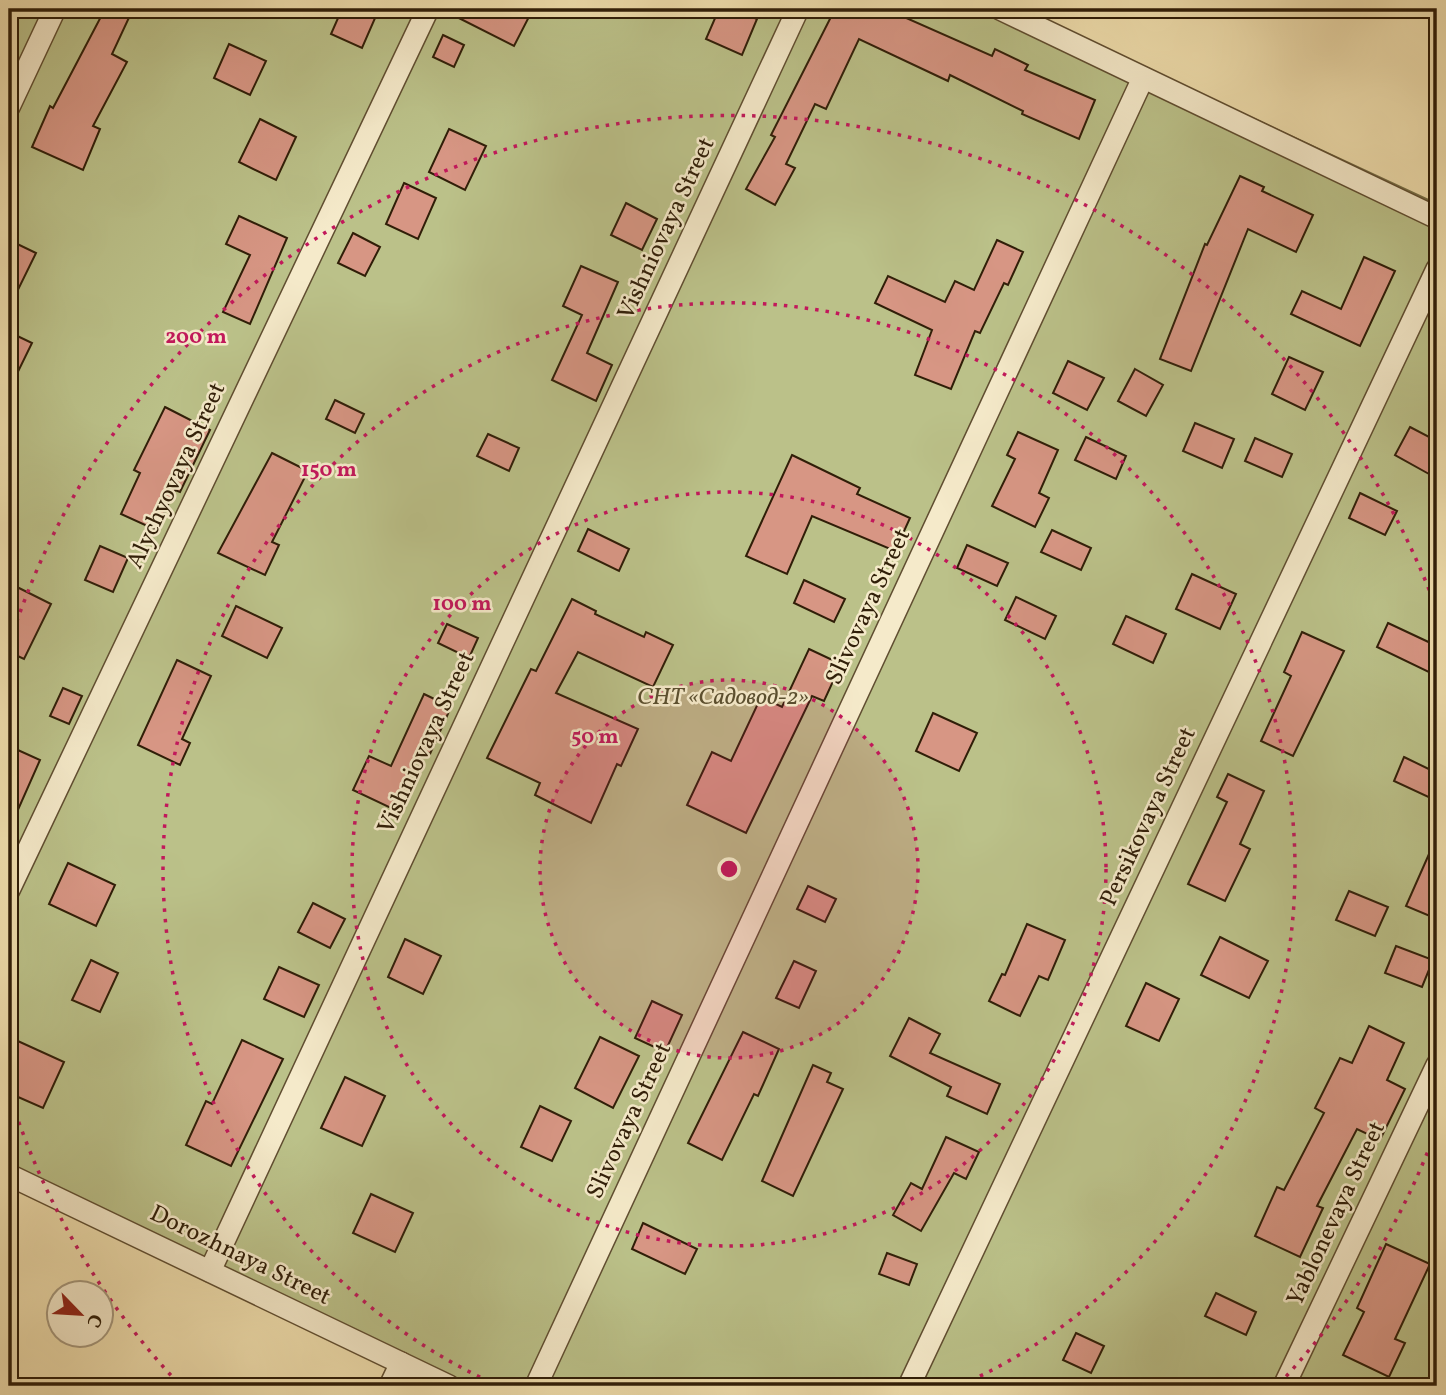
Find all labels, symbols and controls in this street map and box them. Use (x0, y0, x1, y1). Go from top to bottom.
street label: Vishniovaya Street (610, 132, 724, 326)
text: 200 m (165, 323, 227, 352)
street label: Alychyovaya Street (119, 377, 235, 575)
text: 150 m (301, 456, 357, 485)
street label: Slivovaya Street (818, 523, 920, 691)
text: 100 m (432, 590, 492, 619)
street label: Vishniovaya Street (370, 646, 484, 840)
park label: СНТ «Садовод-2» (637, 681, 809, 715)
street label: Persikovaya Street (1093, 722, 1205, 912)
text: 50 m (571, 723, 619, 752)
centre of rings (717, 857, 741, 881)
street label: Slivovaya Street (579, 1037, 681, 1205)
street label: Yablonevaya Street (1279, 1116, 1395, 1312)
street label: Dorozhnaya Street (144, 1197, 336, 1315)
north arrow (46, 1280, 116, 1350)
text: С (79, 1309, 108, 1331)

